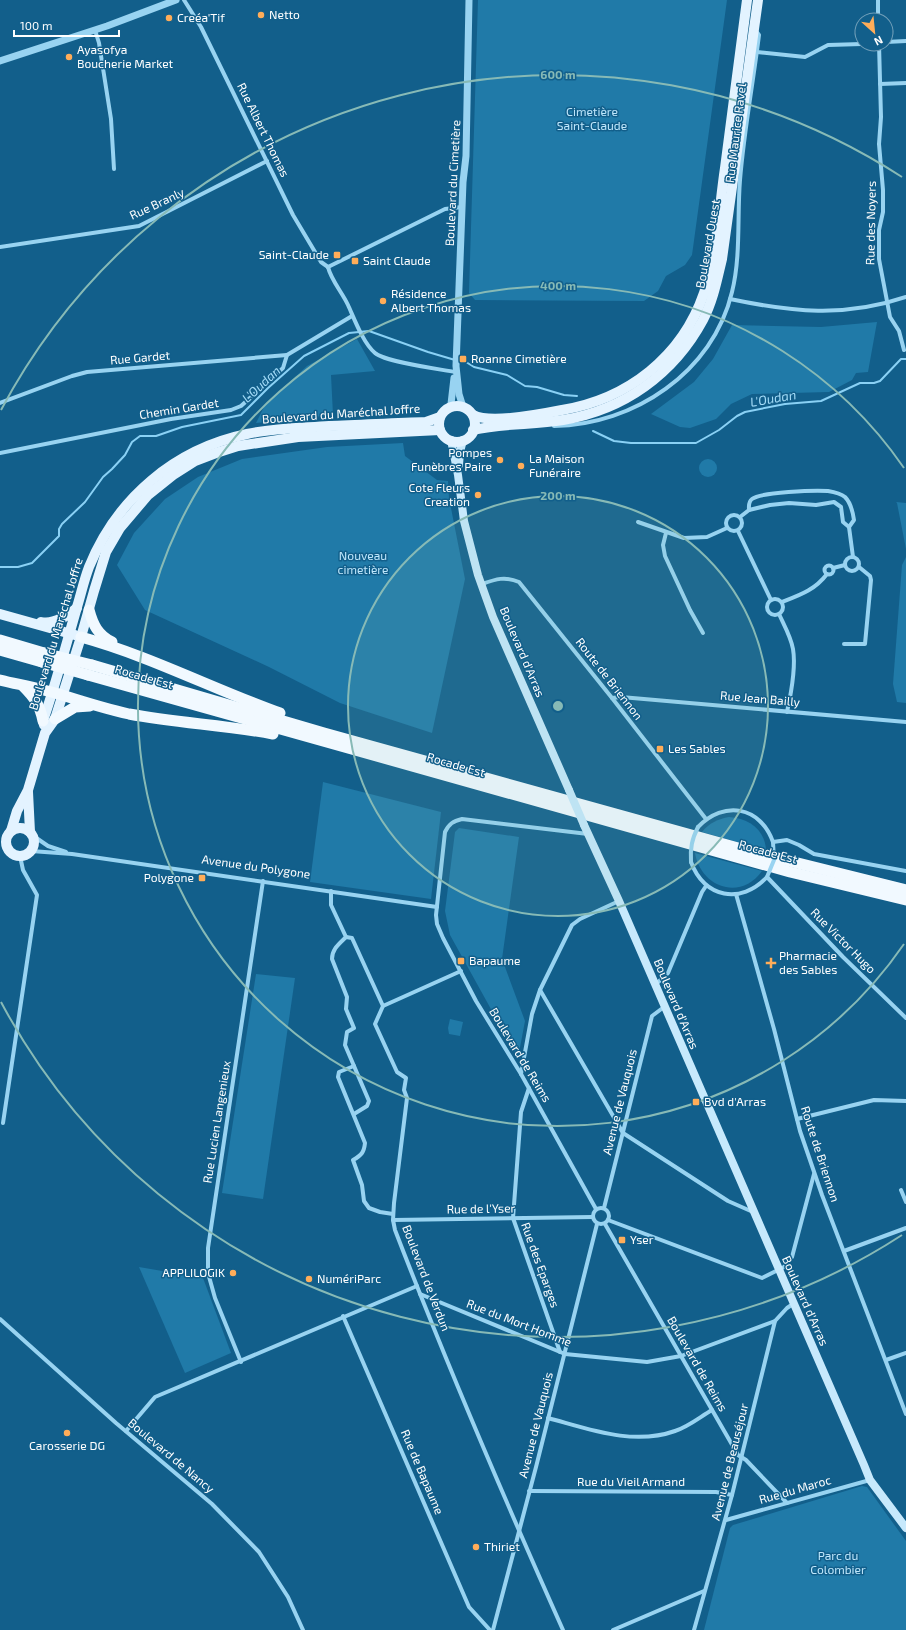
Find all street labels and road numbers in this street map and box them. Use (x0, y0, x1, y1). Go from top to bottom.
street label: Rue Albert Thomas (235, 80, 293, 179)
street label: Rue Maurice Ravel (722, 82, 748, 184)
street label: Boulevard du Cimetière (442, 119, 462, 246)
street label: Rue des Noyers (862, 181, 878, 265)
street label: Rue Branly (127, 184, 187, 222)
street label: Boulevard Ouest (692, 198, 722, 289)
street label: Rue Gardet (109, 347, 171, 367)
street label: Chemin Gardet (138, 395, 220, 421)
street label: Boulevard du Maréchal Joffre (261, 400, 420, 426)
street label: Boulevard du Maréchal Joffre (25, 556, 85, 712)
street label: Boulevard d'Arras (498, 604, 548, 699)
street label: Route de Briennon (573, 635, 646, 722)
street label: Rocade Est (114, 661, 175, 691)
street label: Rue Jean Bailly (720, 688, 801, 709)
street label: Rocade Est (426, 749, 487, 779)
street label: Rocade Est (737, 837, 799, 866)
street label: Avenue du Polygone (201, 851, 311, 881)
street label: Rue Victor Hugo (808, 905, 879, 976)
street label: Boulevard d'Arras (652, 956, 702, 1051)
street label: Boulevard de Reims (487, 1005, 555, 1104)
street label: Avenue de Vauquois (599, 1047, 639, 1156)
street label: Rue Lucien Langenieux (199, 1059, 233, 1184)
street label: Route de Briennon (799, 1104, 843, 1203)
street label: Rue de l'Yser (446, 1200, 516, 1216)
street label: Rue des Eparges (519, 1220, 563, 1309)
street label: Boulevard de Verdun (400, 1223, 454, 1333)
street label: Boulevard d'Arras (780, 1253, 832, 1348)
street label: Rue du Mort Homme (465, 1296, 574, 1349)
street label: Boulevard de Reims (665, 1313, 731, 1414)
street label: Avenue de Vauquois (515, 1370, 555, 1479)
street label: Avenue de Beauséjour (708, 1402, 751, 1522)
street label: Boulevard de Nancy (126, 1415, 218, 1496)
street label: Rue de Bapaume (399, 1427, 447, 1516)
street label: Rue du Maroc (757, 1472, 832, 1506)
street label: Rue du Vieil Armand (577, 1474, 685, 1488)

